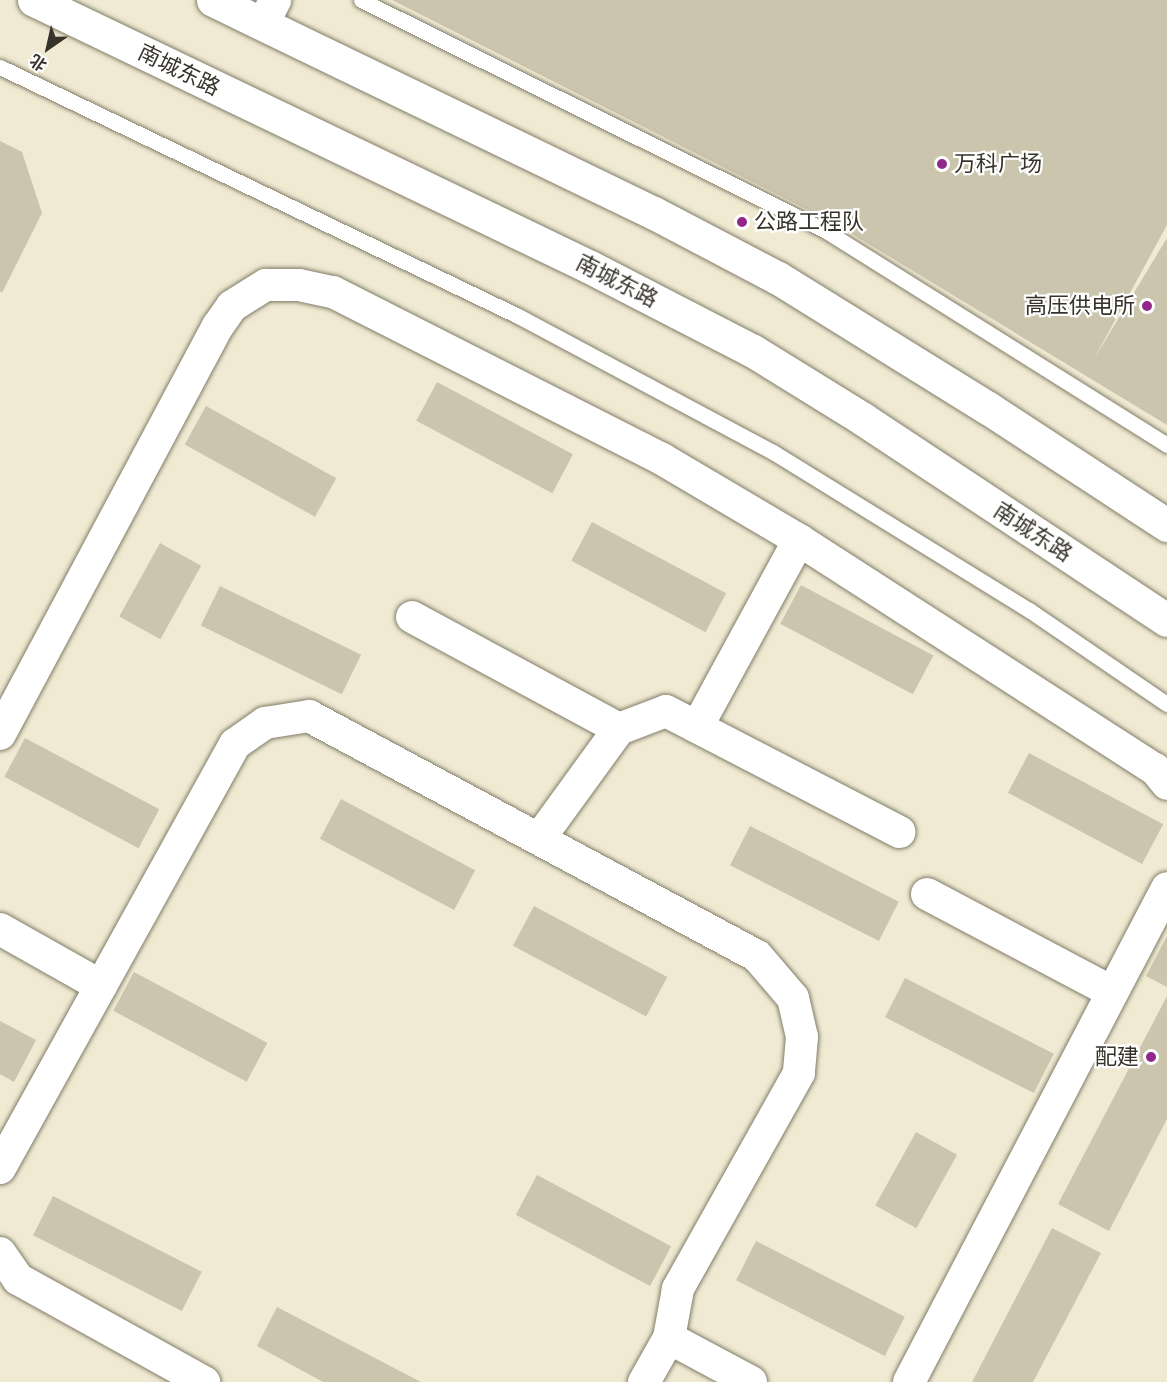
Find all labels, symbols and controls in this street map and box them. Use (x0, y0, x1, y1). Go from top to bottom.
north arrow (18, 18, 78, 78)
street label: 南城东路 (134, 39, 224, 101)
text: 北 (26, 50, 50, 76)
place label: 万科广场 (954, 151, 1042, 177)
marker: 万科广场 (935, 157, 949, 171)
place label: 公路工程队 (754, 209, 864, 235)
marker: 公路工程队 (735, 215, 749, 229)
street label: 南城东路 (572, 249, 662, 313)
place label: 高压供电所 (1025, 293, 1135, 319)
marker: 高压供电所 (1140, 299, 1154, 313)
street label: 南城东路 (989, 497, 1077, 567)
place label: 配建 (1095, 1044, 1139, 1070)
marker: 配建 (1144, 1050, 1158, 1064)

